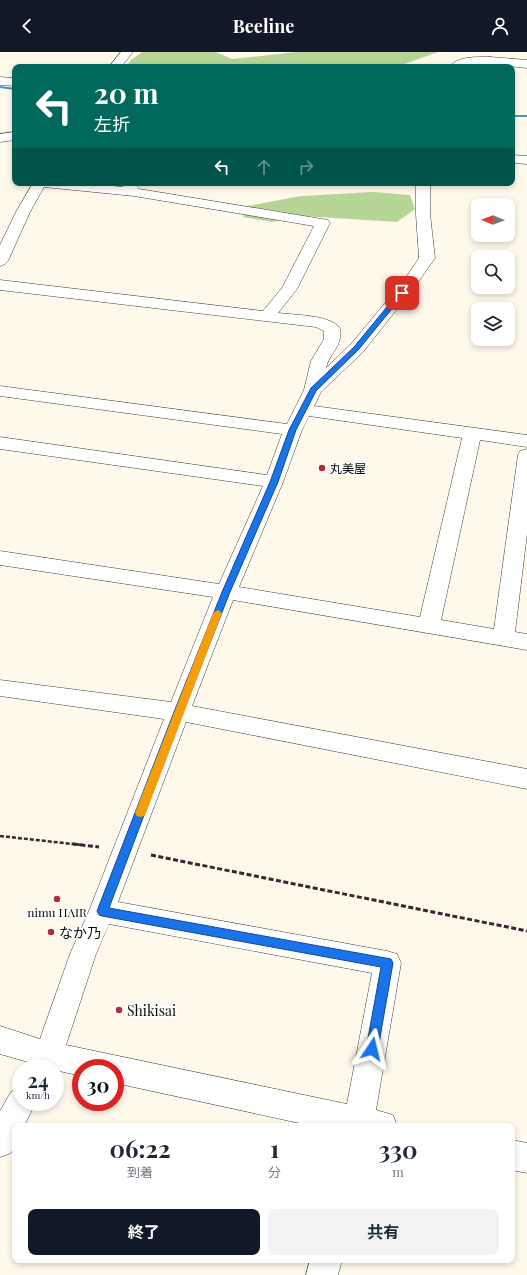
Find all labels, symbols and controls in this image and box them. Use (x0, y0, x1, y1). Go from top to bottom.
text: Beeline (233, 14, 294, 38)
icon: back (16, 15, 38, 37)
icon: person (489, 15, 511, 37)
text: 20 m (94, 74, 159, 111)
icon: left (28, 80, 80, 132)
text: 左折 (94, 112, 130, 136)
icon: left (211, 156, 233, 178)
icon: ahead (253, 156, 275, 178)
icon: right (295, 156, 317, 178)
north arrow (471, 198, 515, 242)
map controls (471, 198, 515, 346)
button: search (471, 250, 515, 294)
pin (385, 276, 419, 310)
icon: arrive (391, 282, 413, 304)
button: layers (471, 302, 515, 346)
place label: 丸美屋 (330, 460, 366, 476)
marker: 丸美屋 (317, 463, 327, 473)
marker: nimu HAIR (52, 894, 62, 904)
place label: nimu HAIR (27, 904, 87, 920)
place label: なか乃 (59, 923, 101, 942)
marker: なか乃 (46, 927, 56, 937)
place label: Shikisai (127, 1001, 176, 1020)
marker: Shikisai (114, 1005, 124, 1015)
position arrow (351, 1028, 393, 1070)
speed limit sign: 30 (72, 1059, 124, 1111)
text: 24 (27, 1066, 49, 1093)
text: km/h (26, 1088, 50, 1102)
text: 06:22 (110, 1132, 171, 1164)
text: 1 (270, 1132, 279, 1164)
text: 330 (379, 1133, 417, 1165)
text: 到着 (127, 1163, 153, 1180)
text: 分 (268, 1163, 281, 1180)
text: m (392, 1163, 404, 1180)
button: 終了 (28, 1209, 260, 1255)
button: 共有 (268, 1209, 499, 1255)

